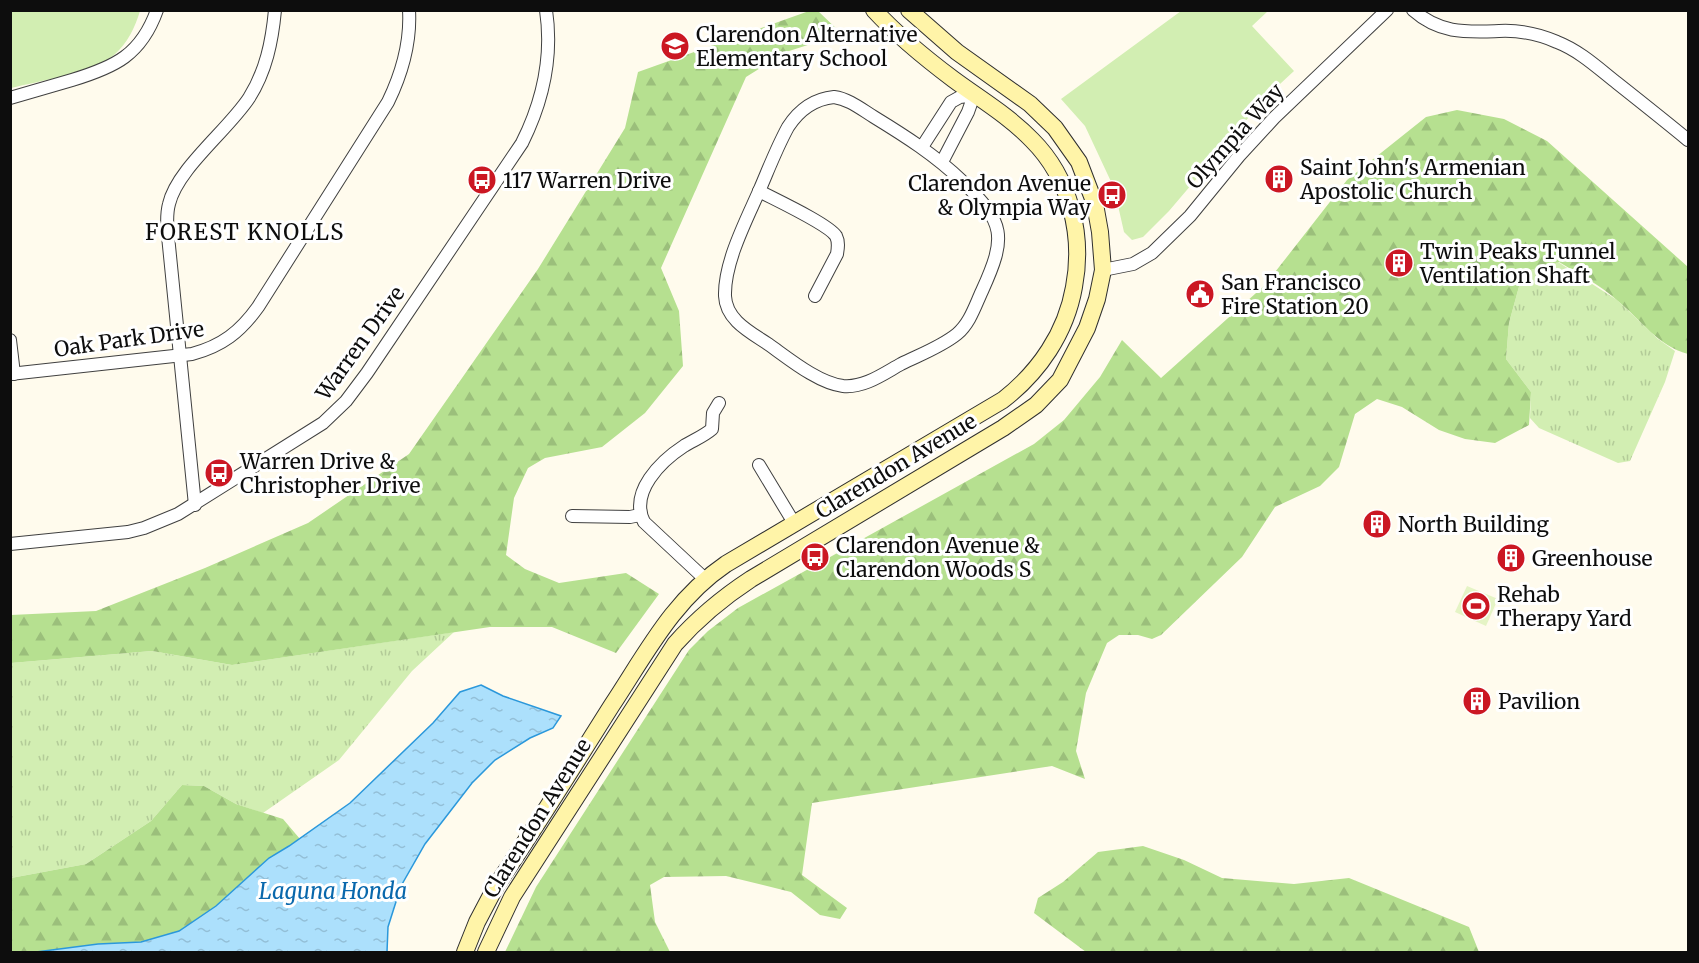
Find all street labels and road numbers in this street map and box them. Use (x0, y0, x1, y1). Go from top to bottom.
street label: Olympia Way (1181, 77, 1290, 194)
street label: Warren Drive (309, 281, 410, 406)
street label: Oak Park Drive (52, 315, 206, 363)
street label: Clarendon Avenue (811, 407, 981, 525)
street label: Clarendon Avenue (477, 733, 597, 903)

